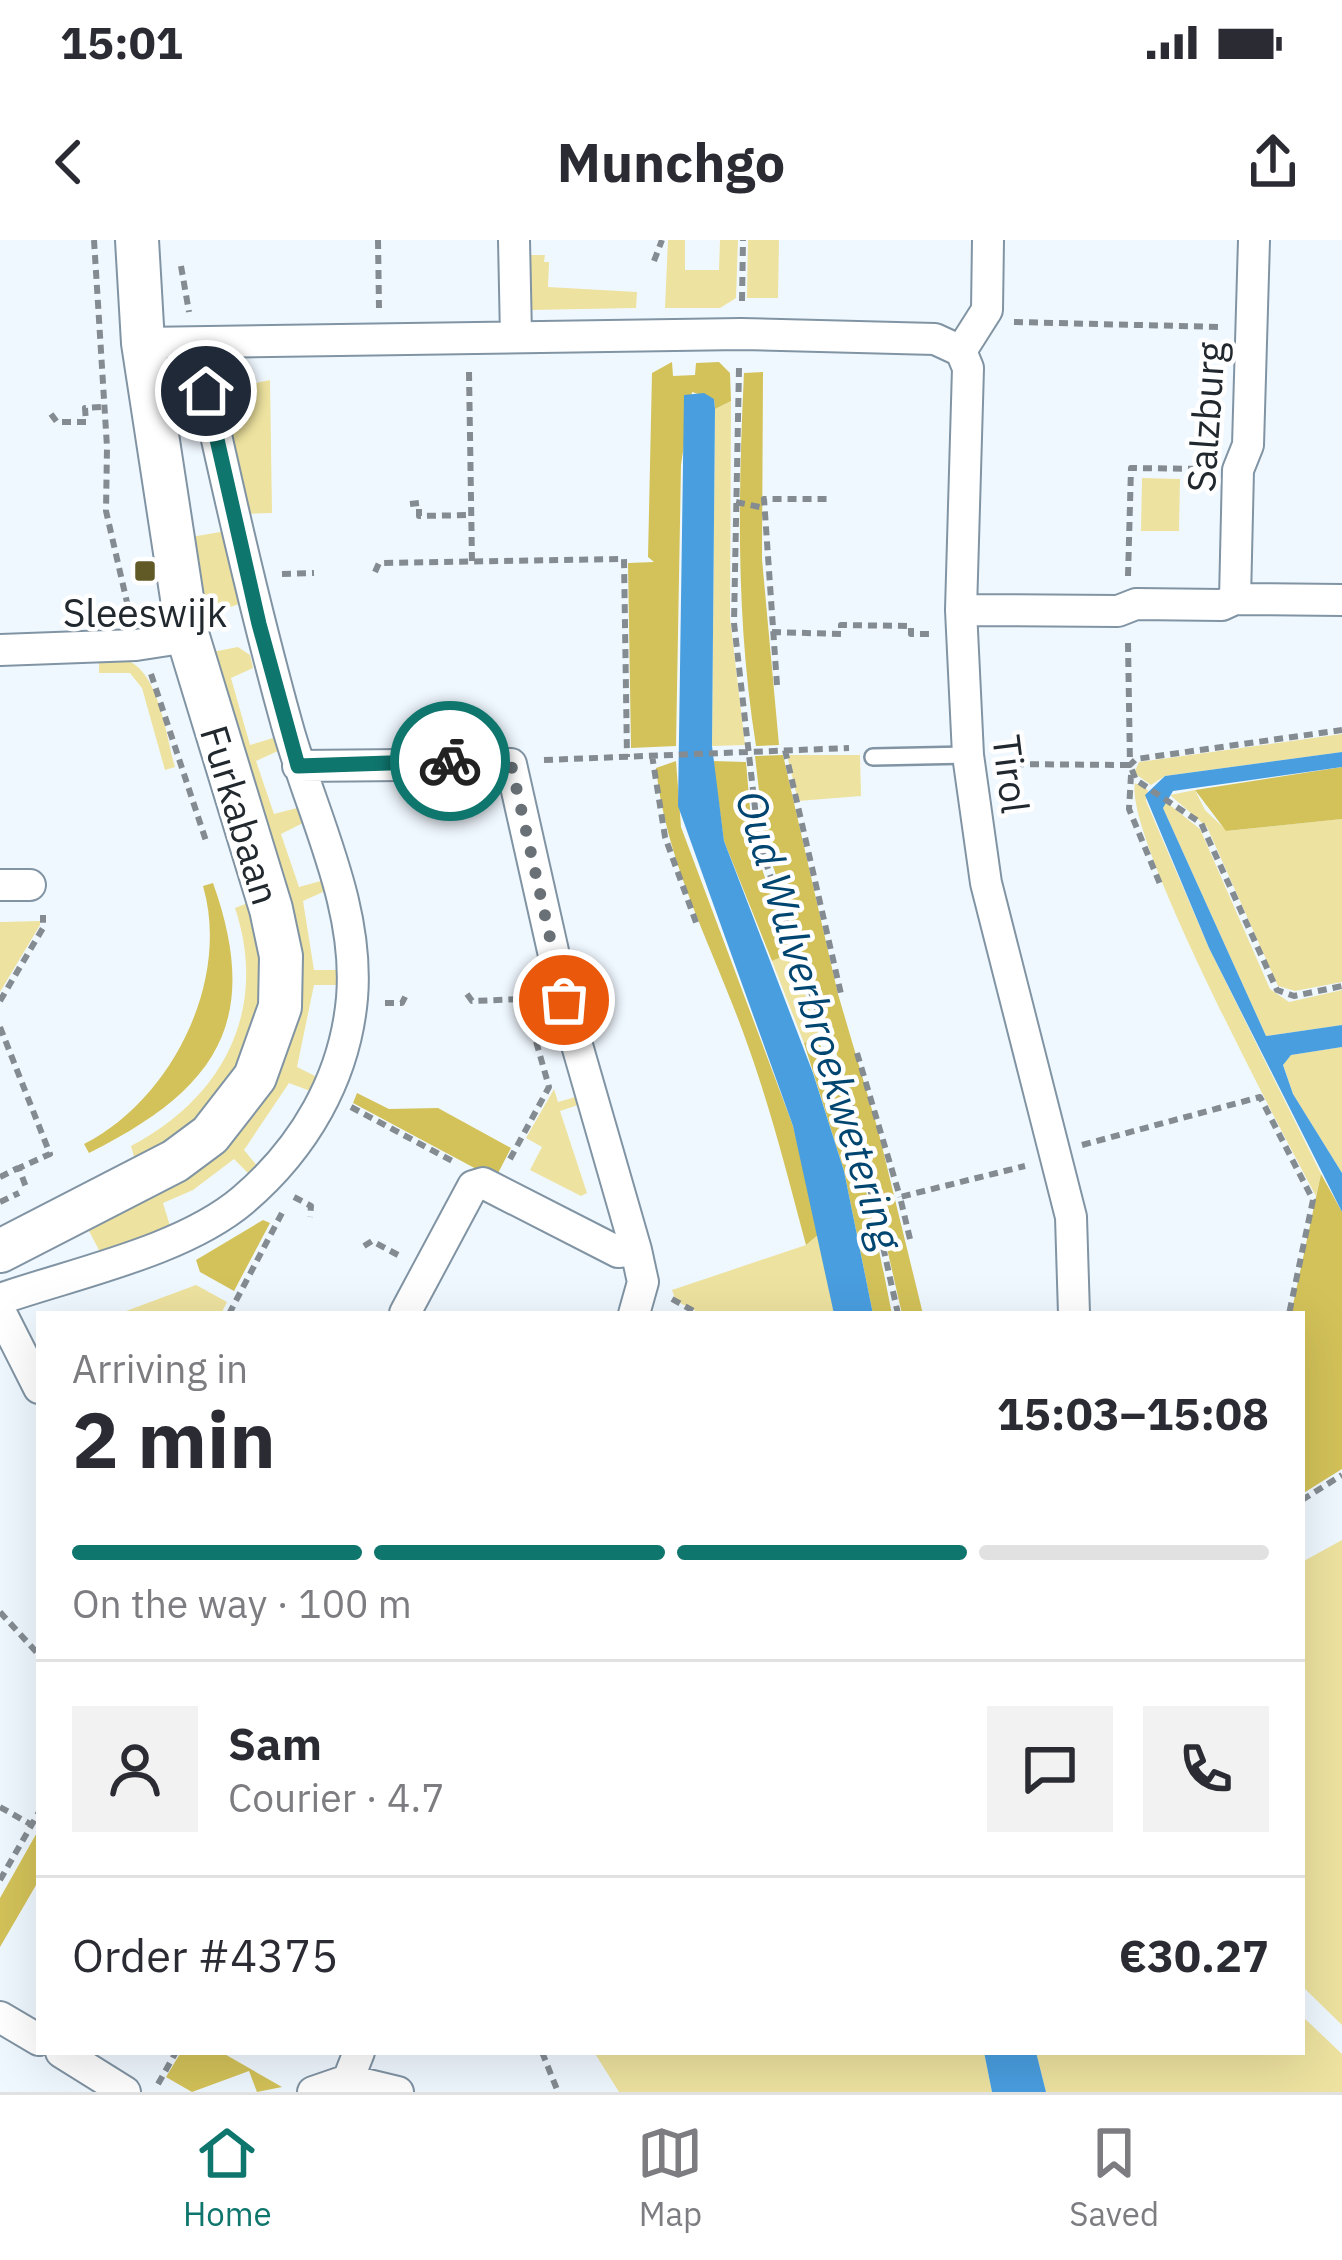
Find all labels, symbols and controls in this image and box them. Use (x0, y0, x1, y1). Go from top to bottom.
text: 15:01 (60, 13, 183, 71)
text: Munchgo (557, 127, 785, 197)
icon: back (36, 129, 102, 195)
icon: share (1240, 129, 1306, 195)
street label: Salzburg (1175, 339, 1236, 494)
pin (155, 340, 257, 442)
icon: home (173, 358, 239, 424)
marker: Sleeswijk (132, 558, 158, 584)
place label: Sleeswijk (63, 587, 227, 638)
courier (390, 701, 510, 821)
street label: Furkabaan (189, 719, 292, 911)
icon: bike (417, 728, 483, 794)
street label: Tirol (981, 732, 1042, 816)
water label: Oud Wulverbroekwetering (723, 784, 916, 1258)
pin (513, 949, 615, 1051)
icon: bag (531, 967, 597, 1033)
text: Arriving in (72, 1343, 248, 1394)
text: 15:03–15:08 (997, 1384, 1269, 1442)
text: 2 min (72, 1388, 276, 1489)
text: On the way · 100 m (72, 1578, 412, 1629)
button: person (72, 1706, 198, 1832)
button: chat (987, 1706, 1113, 1832)
button: phone (1143, 1706, 1269, 1832)
text: Sam (228, 1714, 322, 1772)
text: Courier · 4.7 (228, 1772, 445, 1823)
text: Order #4375 (72, 1926, 338, 1984)
text: €30.27 (1119, 1926, 1269, 1984)
tab: Home (183, 2120, 272, 2235)
tab: Map (637, 2120, 703, 2235)
tab: Saved (1069, 2120, 1159, 2235)

